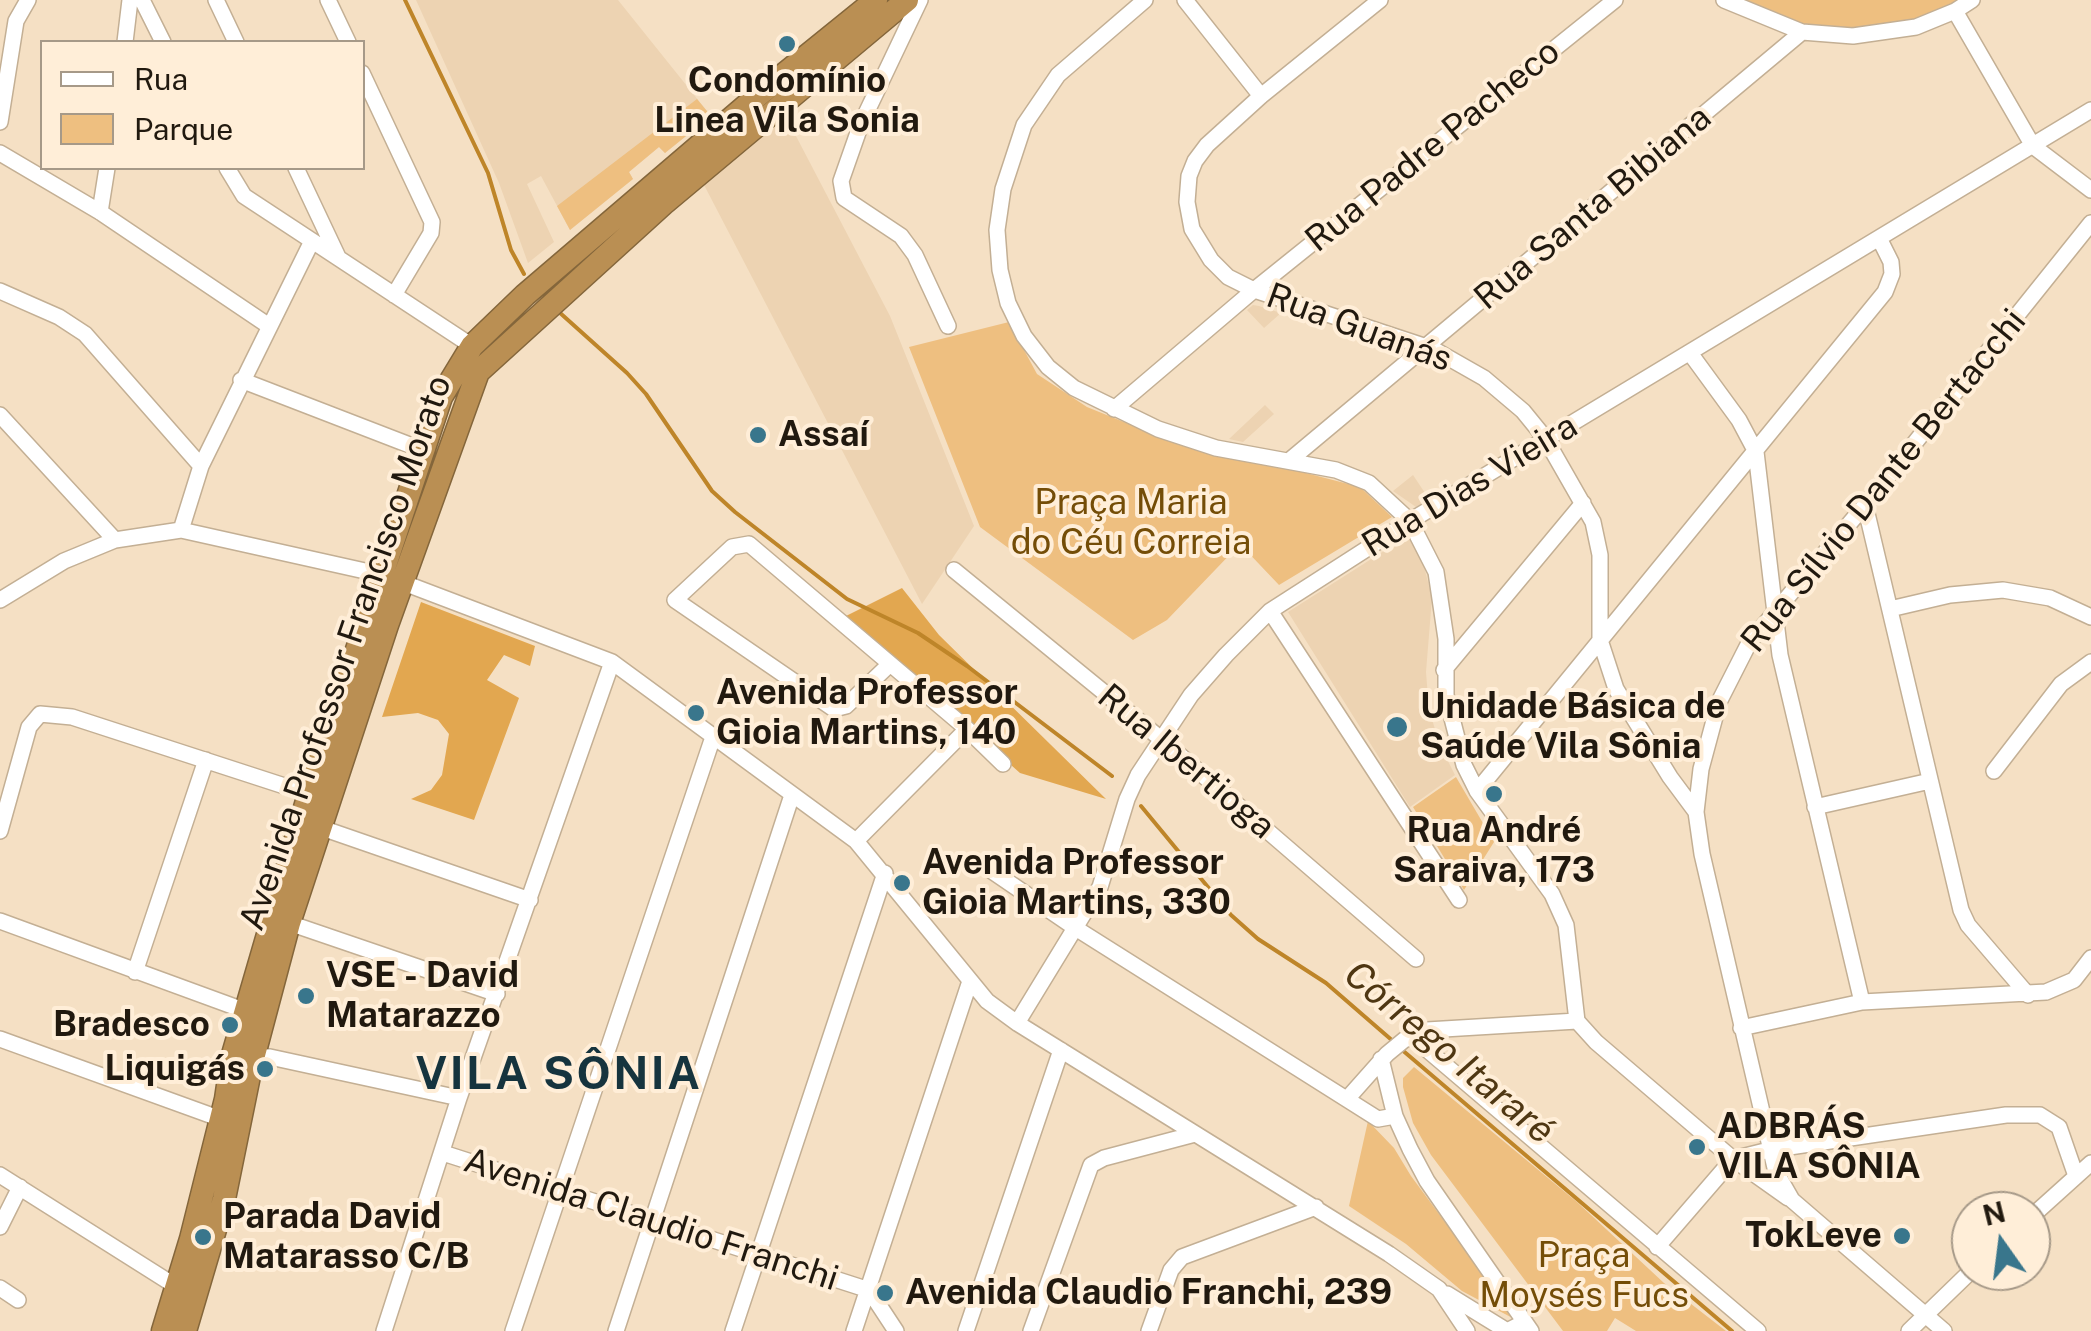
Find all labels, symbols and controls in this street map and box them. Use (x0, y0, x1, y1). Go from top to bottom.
street label: Rua Padre Pacheco (1298, 31, 1568, 261)
marker: Condomínio Linea Vila Sonia (776, 33, 798, 55)
legend (40, 40, 365, 170)
place label: Condomínio Linea Vila Sonia (654, 60, 920, 142)
text: Rua (134, 61, 188, 97)
street label: Rua Santa Bibiana (1466, 97, 1720, 319)
text: Parque (134, 111, 233, 147)
street label: Rua Guanás (1261, 275, 1457, 381)
street label: Rua Sílvio Dante Bertacchi (1733, 301, 2035, 661)
street label: Avenida Professor Francisco Morato (231, 370, 461, 936)
street label: Rua Dias Vieira (1355, 405, 1585, 567)
place label: Assaí (778, 414, 869, 456)
marker: Assaí (747, 424, 769, 446)
park label: Praça Maria do Céu Correia (1011, 482, 1251, 564)
place label: Avenida Professor Gioia Martins, 140 (716, 672, 1018, 754)
street label: Rua Ibertioga (1089, 676, 1283, 848)
place label: Unidade Básica de Saúde Vila Sônia (1420, 686, 1726, 768)
marker: Avenida Professor Gioia Martins, 140 (685, 702, 707, 724)
marker: Unidade Básica de Saúde Vila Sônia (1384, 714, 1410, 740)
marker: Rua André Saraiva, 173 (1483, 783, 1505, 805)
place label: Rua André Saraiva, 173 (1393, 810, 1595, 892)
place label: Avenida Professor Gioia Martins, 330 (922, 842, 1231, 924)
marker: Avenida Professor Gioia Martins, 330 (891, 872, 913, 894)
water label: Córrego Itararé (1335, 952, 1563, 1154)
place label: VSE - David Matarazzo (326, 955, 519, 1037)
marker: VSE - David Matarazzo (295, 985, 317, 1007)
place label: Bradesco (53, 1004, 210, 1046)
marker: Bradesco (219, 1014, 241, 1036)
place label: Liquigás (104, 1048, 245, 1090)
district label: VILA SÔNIA (416, 1048, 702, 1102)
marker: Liquigás (254, 1058, 276, 1080)
place label: ADBRÁS VILA SÔNIA (1717, 1106, 1921, 1188)
marker: ADBRÁS VILA SÔNIA (1686, 1136, 1708, 1158)
street label: Avenida Claudio Franchi (459, 1140, 843, 1300)
north arrow (1951, 1191, 2051, 1291)
text: N (1979, 1195, 2009, 1232)
place label: Parada David Matarasso C/B (223, 1196, 470, 1278)
place label: TokLeve (1745, 1215, 1882, 1257)
marker: TokLeve (1891, 1225, 1913, 1247)
marker: Parada David Matarasso C/B (192, 1226, 214, 1248)
park label: Praça Moysés Fucs (1479, 1235, 1689, 1317)
place label: Avenida Claudio Franchi, 239 (905, 1272, 1392, 1314)
marker: Avenida Claudio Franchi, 239 (874, 1282, 896, 1304)

